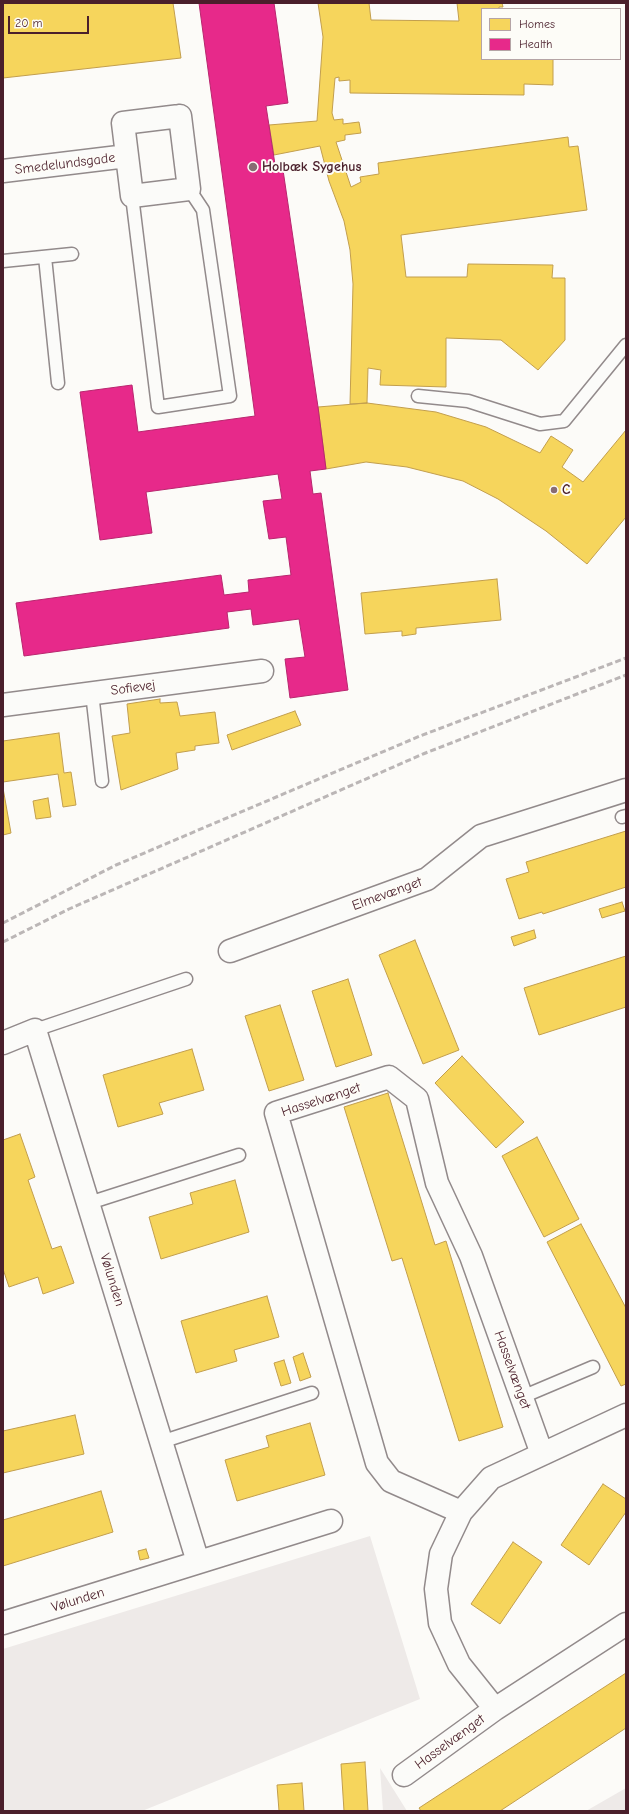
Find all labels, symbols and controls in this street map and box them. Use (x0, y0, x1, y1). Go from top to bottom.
scale bar (10, 8, 91, 34)
legend (481, 8, 621, 60)
text: 20 m (15, 16, 43, 30)
text: Homes (519, 17, 555, 31)
text: Health (519, 37, 552, 51)
street label: Smedelundsgade (14, 150, 116, 178)
place label: Holbæk Sygehus (262, 159, 361, 175)
marker: Holbæk Sygehus (247, 161, 259, 173)
place label: C (562, 482, 570, 498)
marker: C (549, 485, 559, 495)
street label: Sofievej (110, 677, 156, 699)
street label: Elmevænget (350, 874, 424, 914)
street label: Hasselvænget (279, 1079, 363, 1121)
street label: Vølunden (96, 1251, 128, 1309)
street label: Hasselvænget (490, 1328, 534, 1412)
street label: Vølunden (49, 1584, 107, 1616)
street label: Hasselvænget (412, 1711, 488, 1773)

